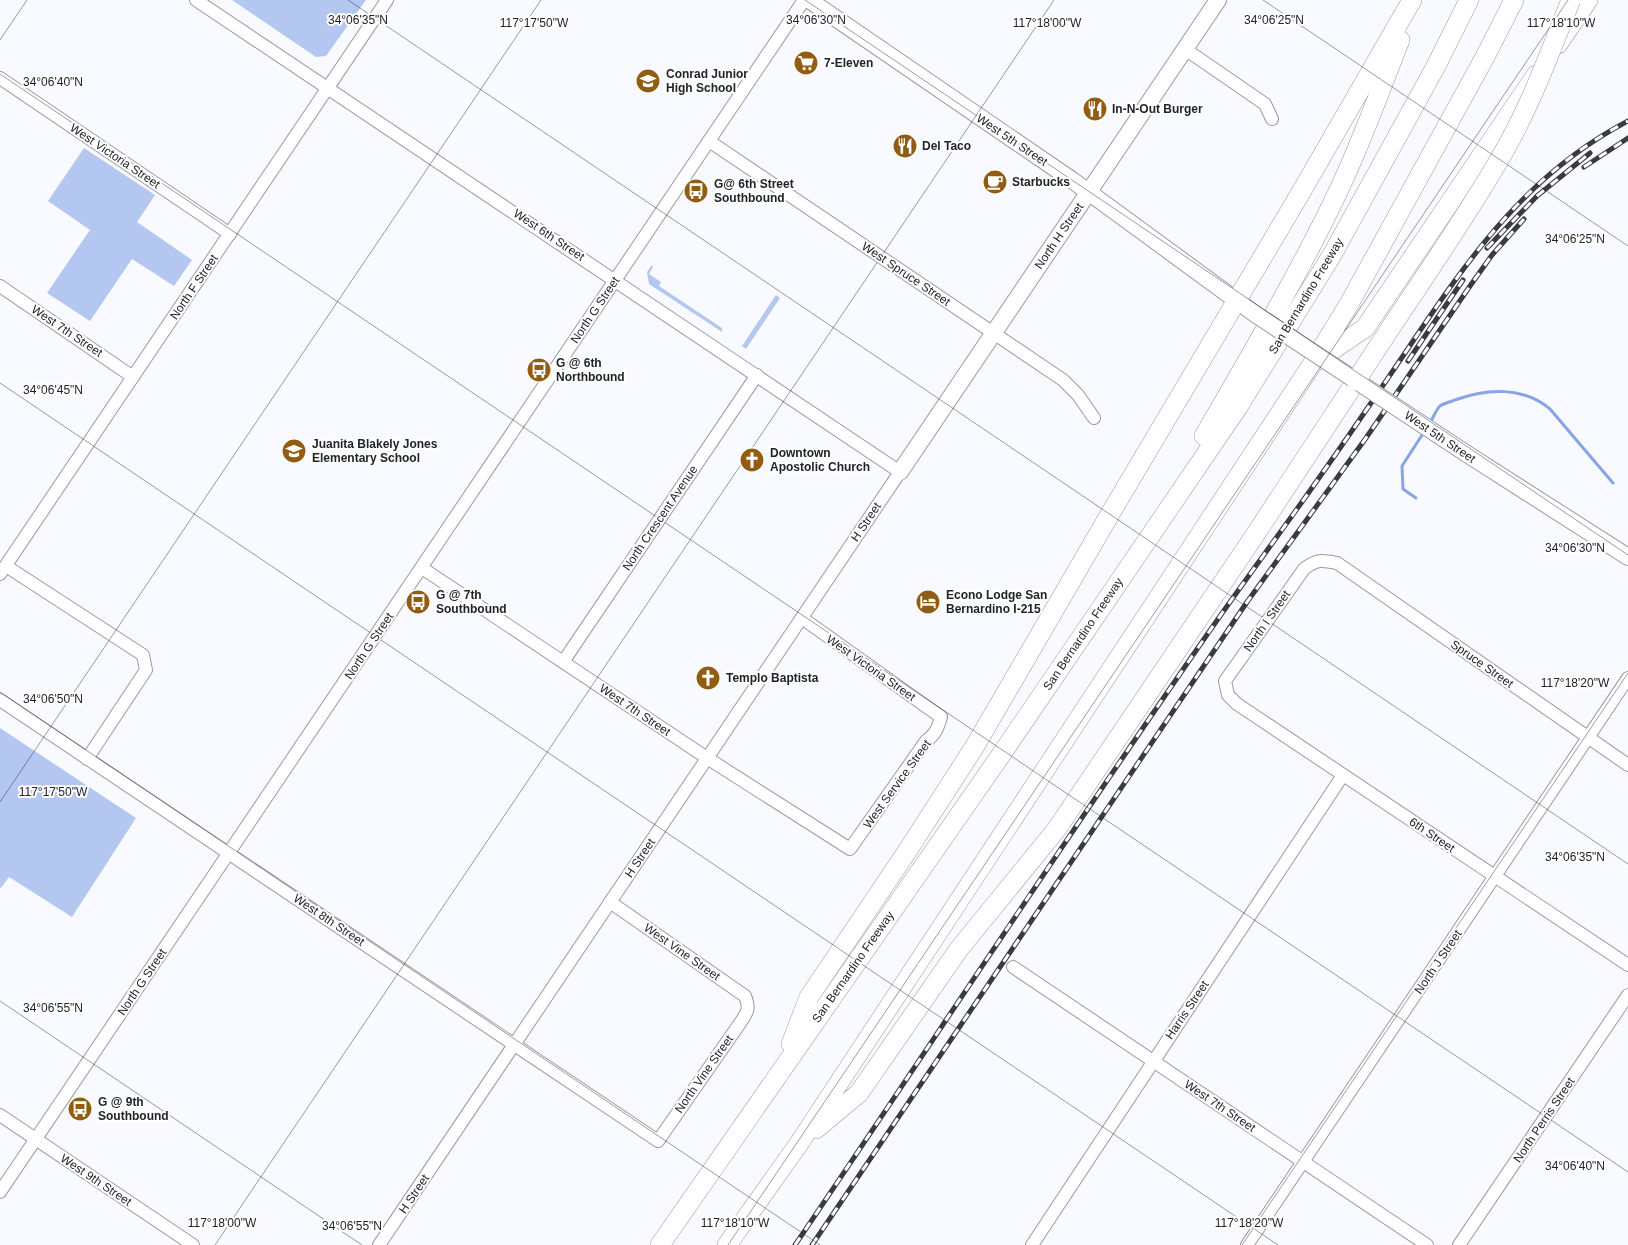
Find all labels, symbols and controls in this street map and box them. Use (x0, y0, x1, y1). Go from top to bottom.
text: 34°06'35"N (328, 13, 388, 27)
text: 34°06'30"N (786, 13, 846, 27)
text: 34°06'25"N (1244, 13, 1304, 27)
text: 117°17'50"W (500, 16, 569, 30)
text: 117°18'00"W (1013, 16, 1082, 30)
text: 117°18'10"W (1527, 16, 1596, 30)
supermarket icon: 7-Eleven (793, 50, 819, 76)
place label: 7-Eleven (824, 56, 873, 70)
place label: Conrad Junior High School (666, 67, 748, 95)
school or university icon: Conrad Junior High School (635, 68, 661, 94)
text: 34°06'40"N (23, 75, 83, 89)
restaurant icon: In-N-Out Burger (1082, 96, 1108, 122)
place label: In-N-Out Burger (1112, 102, 1203, 116)
street label: West 5th Street (974, 111, 1051, 169)
street label: West Victoria Street (67, 121, 163, 192)
restaurant icon: Del Taco (892, 133, 918, 159)
place label: Del Taco (922, 139, 971, 153)
cafe icon: Starbucks (982, 169, 1008, 195)
place label: Starbucks (1012, 175, 1070, 189)
place label: G@ 6th Street Southbound (714, 177, 794, 205)
bus stop icon: G@ 6th Street Southbound (683, 178, 709, 204)
street label: North H Street (1032, 200, 1087, 272)
street label: West 6th Street (511, 206, 588, 264)
text: 34°06'25"N (1545, 232, 1605, 246)
street label: San Bernardino Freeway (1266, 236, 1346, 356)
street label: West Spruce Street (859, 239, 954, 309)
street label: North F Street (167, 251, 221, 322)
street label: North G Street (568, 273, 623, 346)
street label: West 7th Street (29, 302, 106, 360)
place label: G @ 6th Northbound (556, 356, 625, 384)
bus stop icon: G @ 6th Northbound (526, 357, 552, 383)
text: 34°06'45"N (23, 383, 83, 397)
street label: West 5th Street (1402, 408, 1479, 466)
place label: Juanita Blakely Jones Elementary School (312, 437, 438, 465)
school or university icon: Juanita Blakely Jones Elementary School (281, 438, 307, 464)
place label: Downtown Apostolic Church (770, 446, 870, 474)
church icon: Downtown Apostolic Church (739, 447, 765, 473)
street label: North Crescent Avenue (620, 462, 701, 573)
street label: H Street (848, 499, 884, 544)
text: 34°06'30"N (1545, 541, 1605, 555)
street label: San Bernardino Freeway (1040, 575, 1126, 693)
street label: North I Street (1241, 587, 1294, 654)
place label: G @ 7th Southbound (436, 588, 507, 616)
place label: Econo Lodge San Bernardino I-215 (946, 588, 1047, 616)
bus stop icon: G @ 7th Southbound (405, 589, 431, 615)
hotel icon: Econo Lodge San Bernardino I-215 (915, 589, 941, 615)
street label: North G Street (342, 609, 397, 682)
street label: West Victoria Street (824, 632, 919, 704)
street label: Spruce Street (1448, 637, 1517, 691)
church icon: Templo Baptista (695, 665, 721, 691)
place label: Templo Baptista (726, 671, 819, 685)
text: 117°18'20"W (1541, 676, 1610, 690)
street label: West 7th Street (597, 681, 674, 739)
text: 34°06'50"N (23, 692, 83, 706)
street label: West Service Street (860, 737, 934, 831)
text: 117°17'50"W (19, 785, 88, 799)
street label: 6th Street (1407, 815, 1458, 856)
street label: H Street (622, 835, 658, 880)
text: 34°06'35"N (1545, 850, 1605, 864)
street label: West 8th Street (291, 891, 368, 949)
street label: San Bernardino Freeway (809, 909, 897, 1025)
street label: West Vine Street (641, 921, 723, 984)
street label: North J Street (1411, 927, 1465, 997)
street label: North G Street (115, 945, 170, 1018)
street label: Harris Street (1162, 978, 1212, 1042)
text: 34°06'55"N (23, 1001, 83, 1015)
street label: North Vine Street (672, 1032, 736, 1116)
street label: North Perris Street (1510, 1074, 1578, 1165)
street label: West 7th Street (1182, 1077, 1259, 1135)
place label: G @ 9th Southbound (98, 1095, 169, 1123)
bus stop icon: G @ 9th Southbound (67, 1096, 93, 1122)
street label: West 9th Street (58, 1151, 135, 1209)
text: 34°06'40"N (1545, 1159, 1605, 1173)
street label: H Street (396, 1171, 432, 1216)
text: 117°18'00"W (188, 1216, 257, 1230)
text: 117°18'10"W (701, 1216, 770, 1230)
text: 117°18'20"W (1215, 1216, 1284, 1230)
text: 34°06'55"N (322, 1219, 382, 1233)

